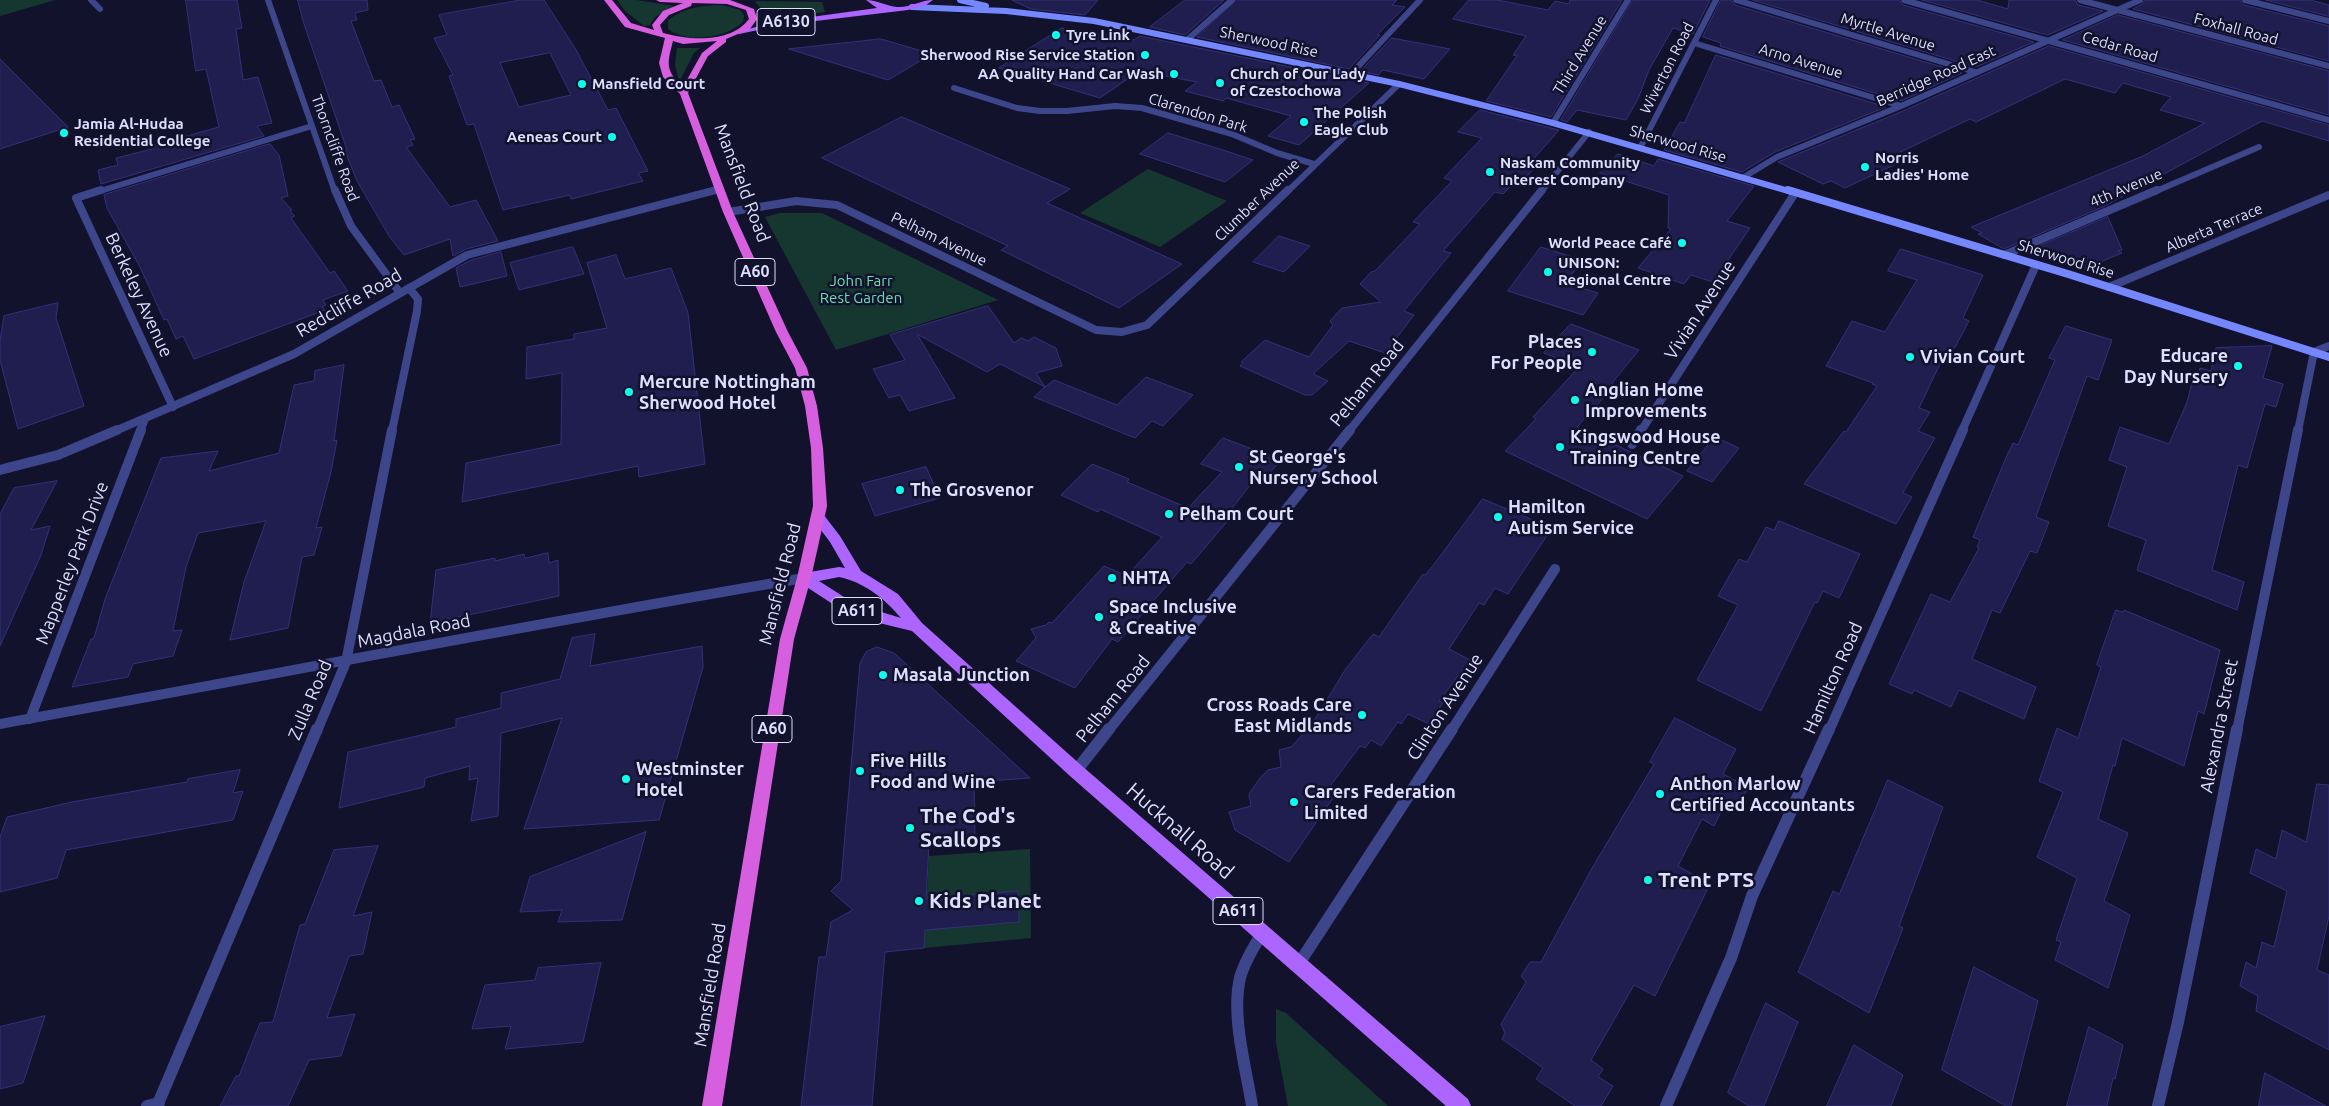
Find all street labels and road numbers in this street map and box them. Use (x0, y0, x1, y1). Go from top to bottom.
road number: A6130 (757, 8, 815, 36)
street label: Myrtle Avenue (1838, 9, 1938, 55)
street label: Foxhall Road (2192, 9, 2280, 49)
street label: Third Avenue (1549, 12, 1611, 98)
street label: Wiverton Road (1636, 19, 1698, 117)
street label: Sherwood Rise (1218, 23, 1320, 61)
street label: Cedar Road (2080, 28, 2160, 66)
street label: Arno Avenue (1757, 40, 1845, 82)
street label: Berridge Road East (1874, 42, 1998, 110)
street label: Clarendon Park (1146, 89, 1250, 137)
street label: Thorncliffe Road (307, 92, 363, 204)
street label: Mansfield Road (710, 121, 774, 245)
street label: Sherwood Rise (1628, 122, 1728, 166)
street label: Clumber Avenue (1211, 155, 1303, 245)
street label: 4th Avenue (2087, 165, 2165, 211)
street label: Alberta Terrace (2163, 199, 2265, 257)
street label: Pelham Avenue (888, 208, 990, 270)
street label: Berkeley Avenue (101, 229, 177, 361)
street label: Sherwood Rise (2016, 236, 2116, 282)
street label: Vivian Avenue (1660, 256, 1740, 364)
road number: A60 (735, 258, 775, 286)
street label: Redcliffe Road (292, 264, 406, 342)
street label: Pelham Road (1325, 335, 1409, 431)
street label: Mapperley Park Drive (31, 479, 113, 647)
street label: Mansfield Road (754, 521, 806, 647)
road number: A611 (832, 598, 882, 624)
street label: Magdala Road (356, 609, 472, 653)
street label: Hamilton Road (1799, 619, 1867, 737)
street label: Clinton Avenue (1402, 650, 1488, 764)
street label: Pelham Road (1071, 651, 1155, 747)
street label: Zulla Road (284, 657, 336, 743)
street label: Alexandra Street (2195, 657, 2243, 795)
road number: A60 (752, 716, 792, 742)
street label: Hucknall Road (1121, 778, 1239, 884)
road number: A611 (1213, 898, 1263, 924)
street label: Mansfield Road (690, 922, 730, 1048)

